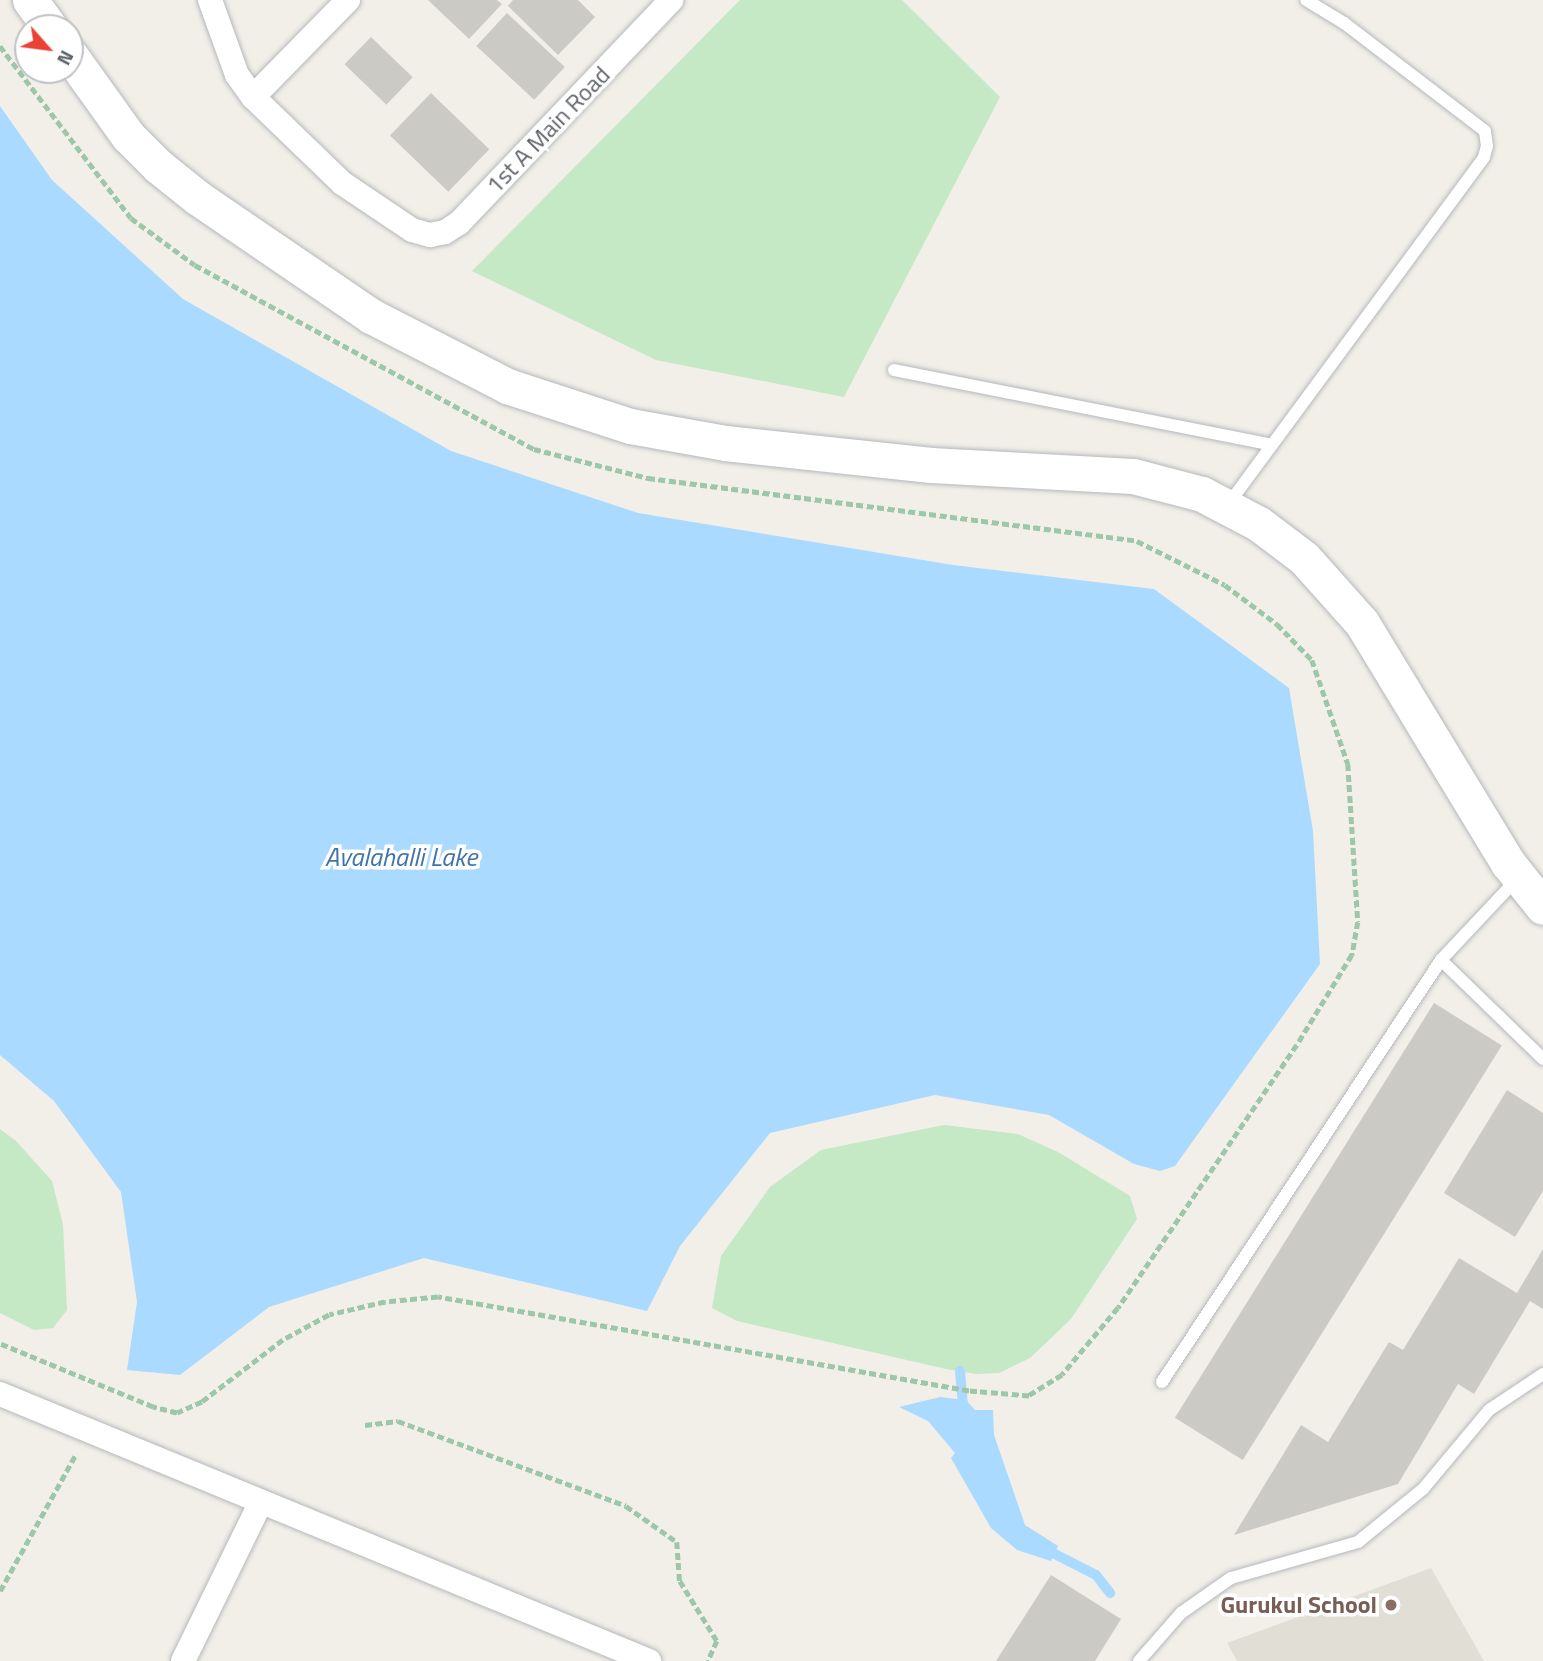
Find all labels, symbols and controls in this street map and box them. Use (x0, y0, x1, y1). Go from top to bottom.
north arrow (14, 14, 84, 84)
text: N (50, 46, 82, 71)
street label: 1st A Main Road (480, 60, 616, 200)
water label: Avalahalli Lake (325, 841, 477, 873)
place label: Gurukul School (1220, 1591, 1377, 1619)
marker: Gurukul School (1383, 1597, 1399, 1613)

